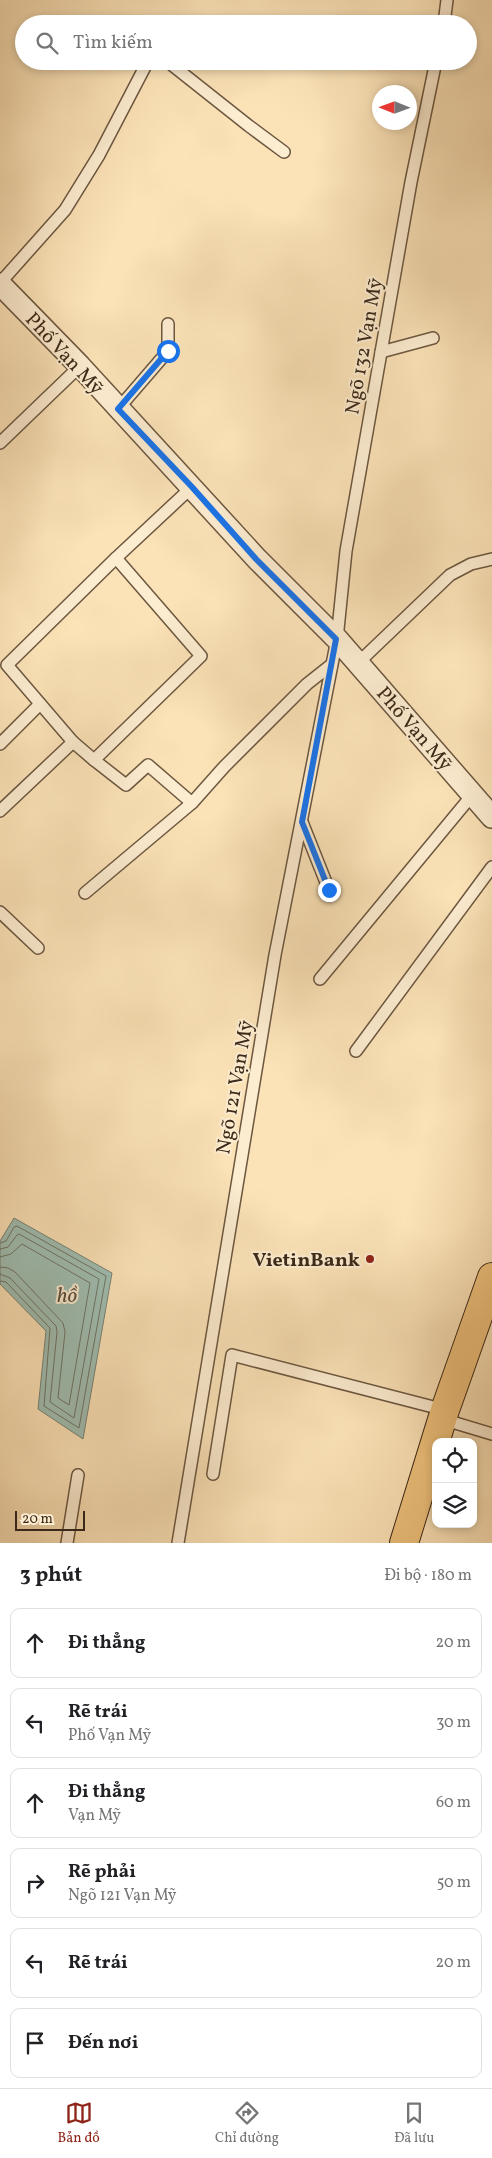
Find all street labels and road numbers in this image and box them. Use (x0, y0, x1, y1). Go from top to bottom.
street label: Ngõ 132 Vạn Mỹ (339, 276, 391, 417)
street label: Phố Vạn Mỹ (18, 307, 109, 402)
street label: Phố Vạn Mỹ (369, 681, 458, 778)
street label: Ngõ 121 Vạn Mỹ (210, 1018, 262, 1157)

